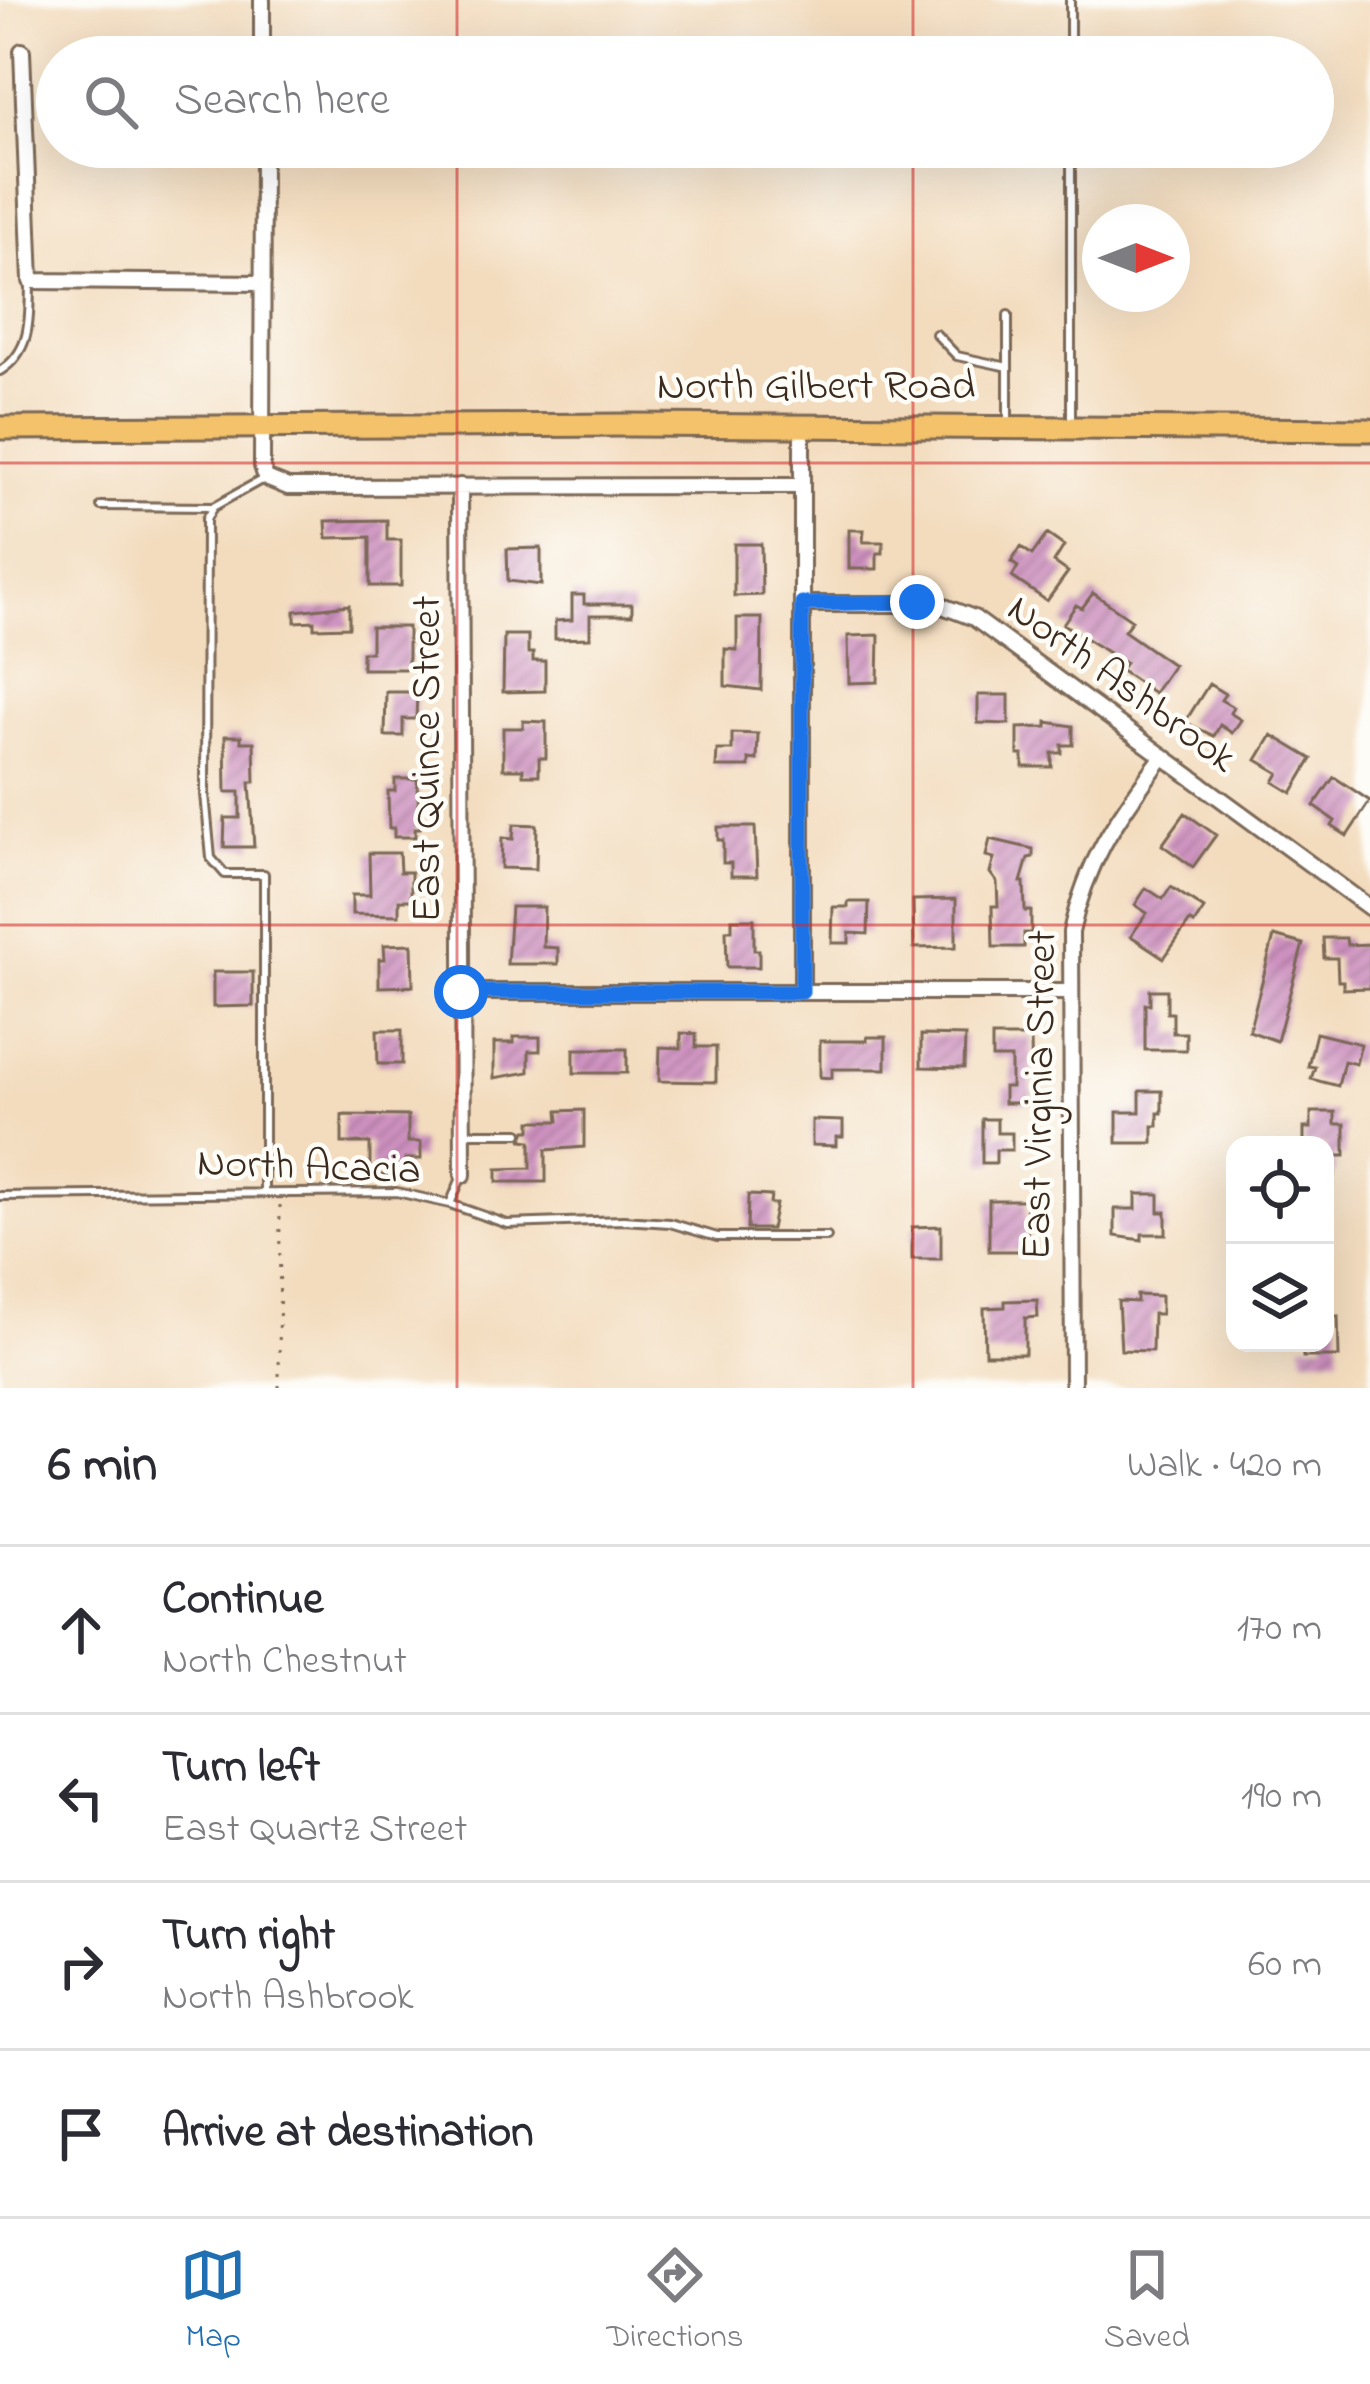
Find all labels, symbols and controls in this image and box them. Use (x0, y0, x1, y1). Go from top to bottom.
search box (36, 36, 1334, 168)
icon: search (78, 69, 144, 135)
text: Search here (174, 69, 390, 135)
north arrow (1082, 204, 1190, 312)
street label: North Gilbert Road (657, 357, 975, 418)
route end (890, 575, 944, 629)
street label: North Ashbrook (993, 581, 1249, 790)
street label: East Quince Street (398, 595, 459, 923)
street label: East Virginia Street (1008, 929, 1074, 1261)
route start (434, 965, 488, 1019)
street label: North Acacia (196, 1134, 422, 1202)
map controls (1226, 1136, 1334, 1352)
button: locate (1226, 1136, 1334, 1244)
button: layers (1226, 1244, 1334, 1352)
text: 6 min (48, 1429, 157, 1504)
text: Walk · 420 m (1127, 1438, 1322, 1495)
text: Continue (162, 1568, 323, 1634)
icon: ahead (48, 1597, 114, 1663)
text: 170 m (1237, 1601, 1322, 1658)
text: North Chestnut (162, 1634, 407, 1691)
text: Turn left (162, 1736, 320, 1802)
icon: left (48, 1765, 114, 1831)
text: 190 m (1241, 1769, 1322, 1826)
text: East Quartz Street (162, 1802, 467, 1859)
text: Turn right (162, 1904, 335, 1970)
icon: right (48, 1933, 114, 1999)
text: 60 m (1248, 1937, 1322, 1994)
text: North Ashbrook (162, 1970, 414, 2027)
icon: arrive (48, 2101, 114, 2167)
text: Arrive at destination (162, 2101, 533, 2167)
tab: Map (180, 2242, 246, 2362)
tab: Directions (606, 2242, 743, 2362)
tab: Saved (1104, 2242, 1190, 2362)

